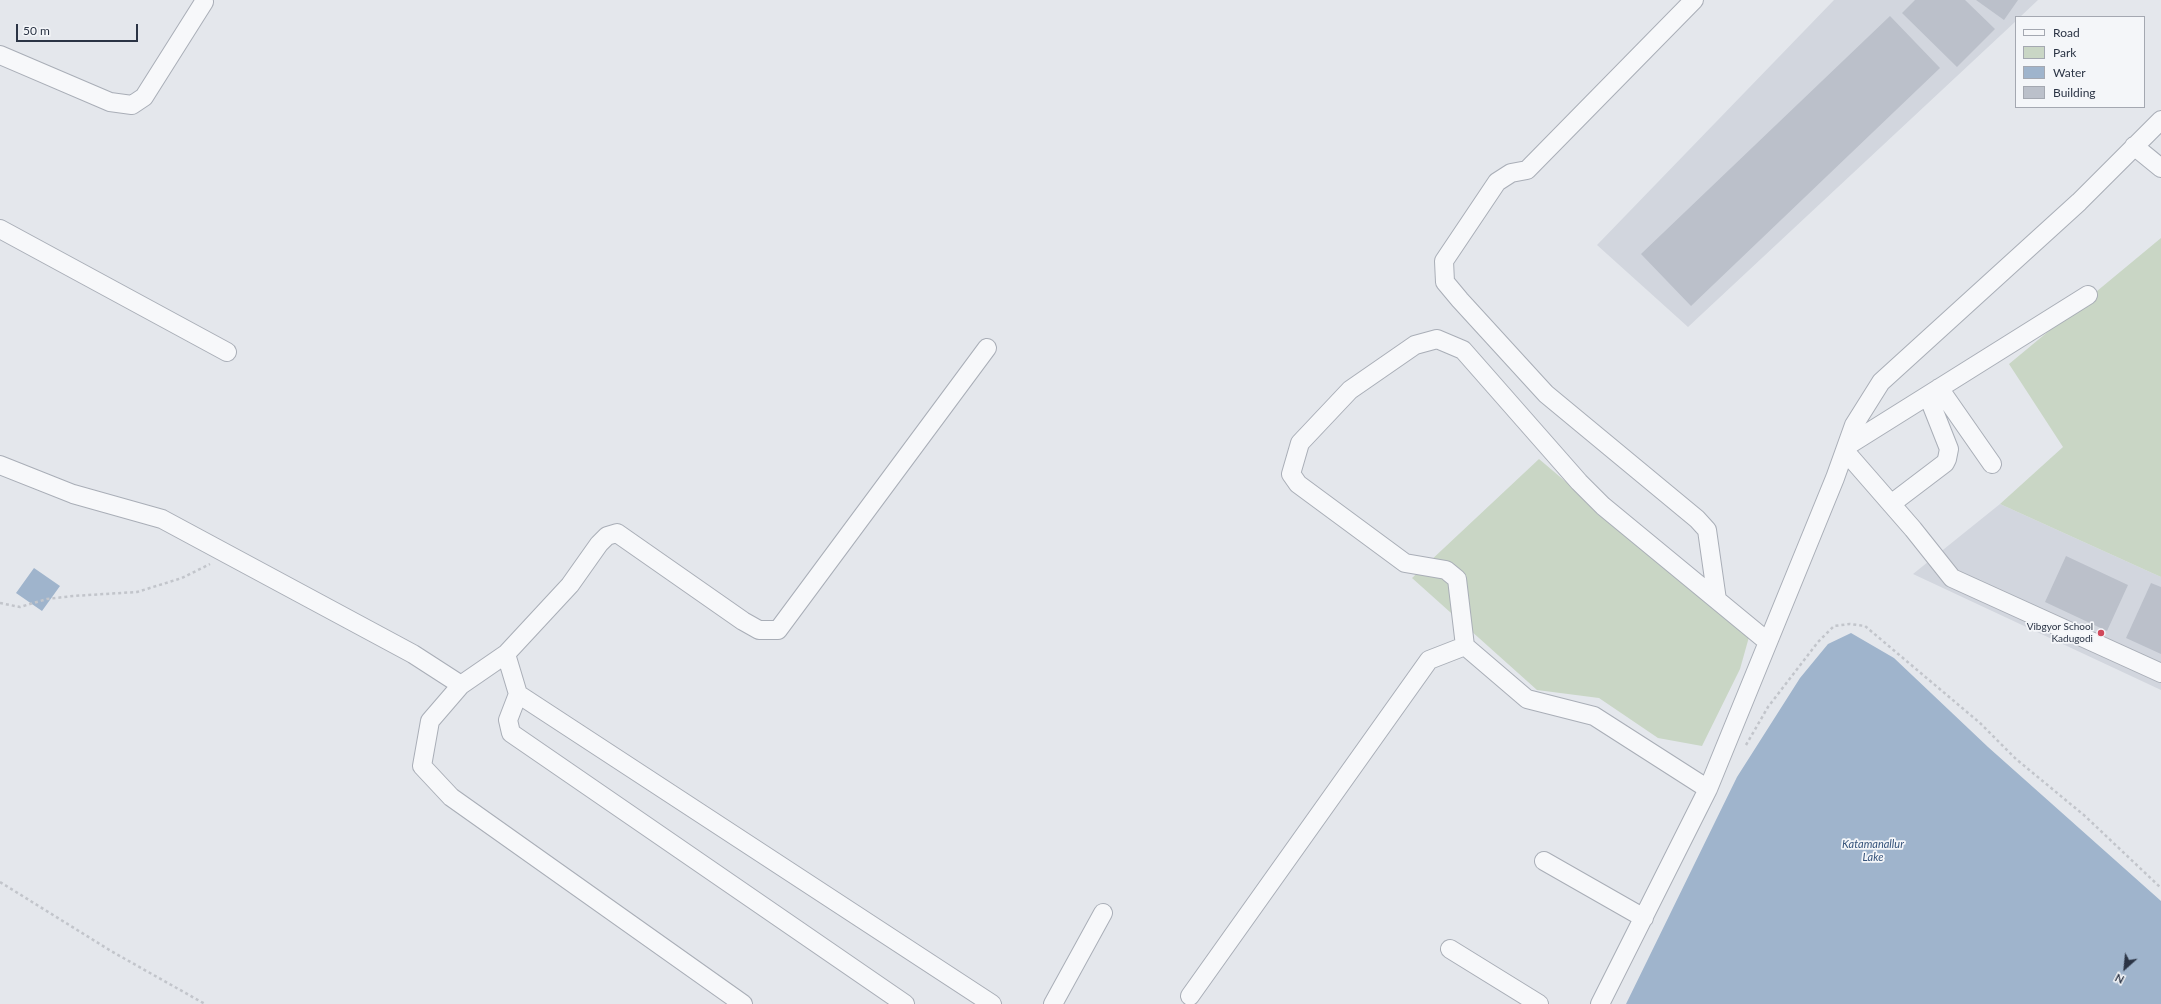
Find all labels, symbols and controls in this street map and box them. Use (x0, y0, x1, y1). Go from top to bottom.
scale bar (18, 16, 140, 42)
legend (2015, 16, 2145, 108)
text: 50 m (23, 23, 50, 38)
text: Road (2053, 25, 2080, 40)
text: Park (2053, 45, 2076, 60)
text: Water (2053, 65, 2086, 80)
text: Building (2053, 85, 2096, 100)
place label: Vibgyor School Kadugodi (2027, 621, 2093, 644)
marker: Vibgyor School Kadugodi (2096, 628, 2106, 638)
water label: Katamanallur Lake (1842, 837, 1904, 863)
north arrow (2105, 948, 2145, 988)
text: N (2113, 971, 2126, 987)

